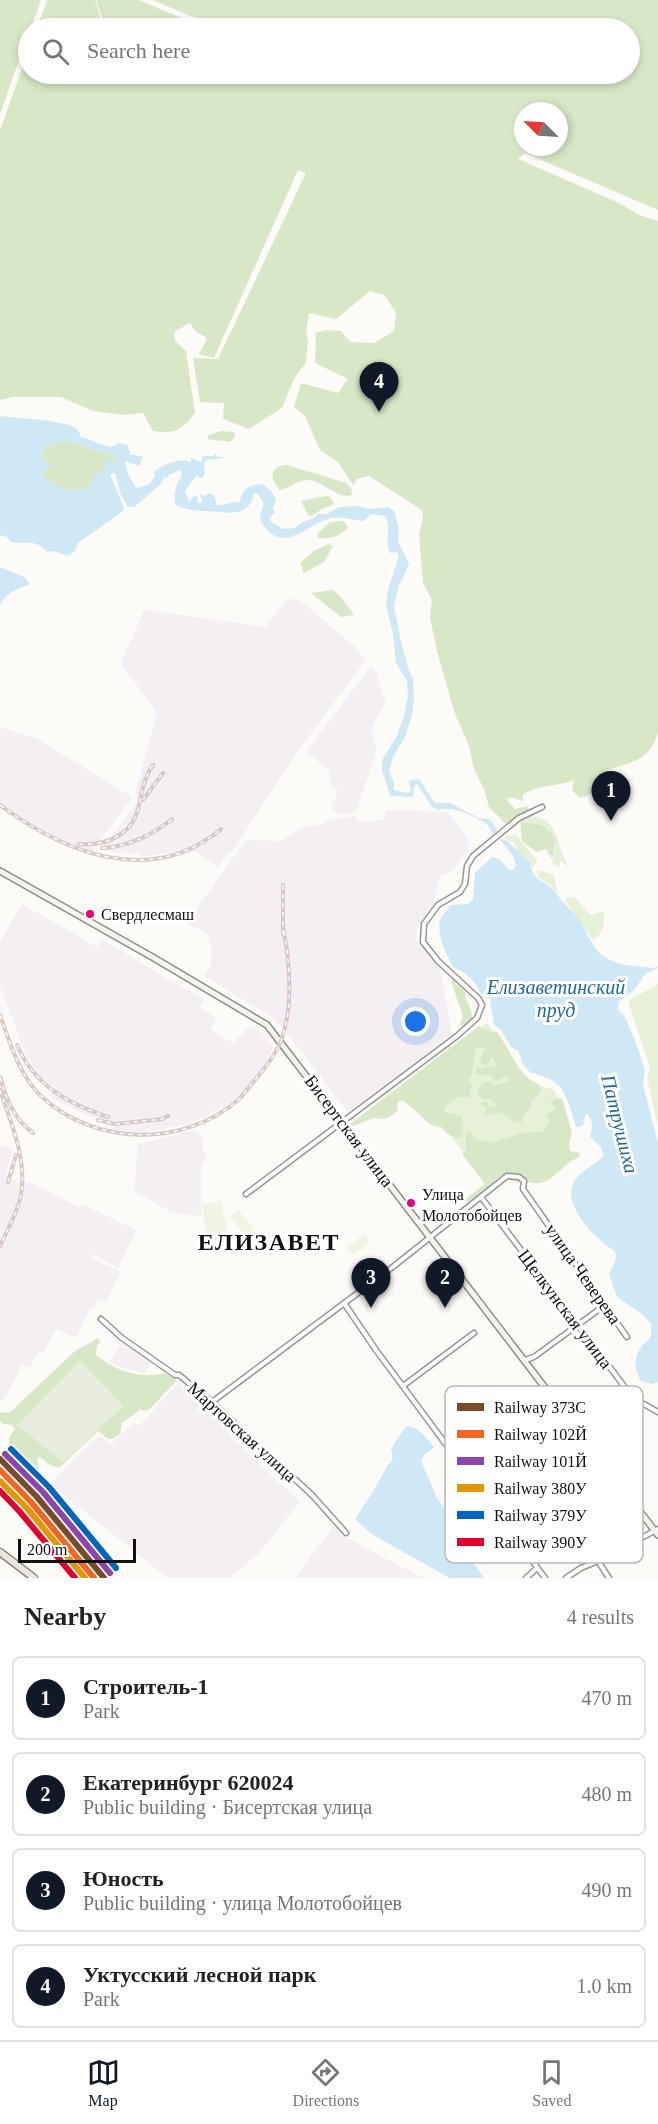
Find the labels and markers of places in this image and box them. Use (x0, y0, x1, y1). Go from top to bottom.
pin: 4 (360, 362, 398, 412)
pin: 1 (592, 772, 630, 821)
place label: Свердлесмаш (101, 906, 195, 924)
marker: Свердлесмаш (84, 908, 96, 920)
place label: Улица Молотобойцев (422, 1186, 523, 1225)
marker: Улица Молотобойцев (405, 1197, 417, 1209)
pin: 3 (352, 1258, 391, 1308)
pin: 2 (426, 1258, 464, 1308)

